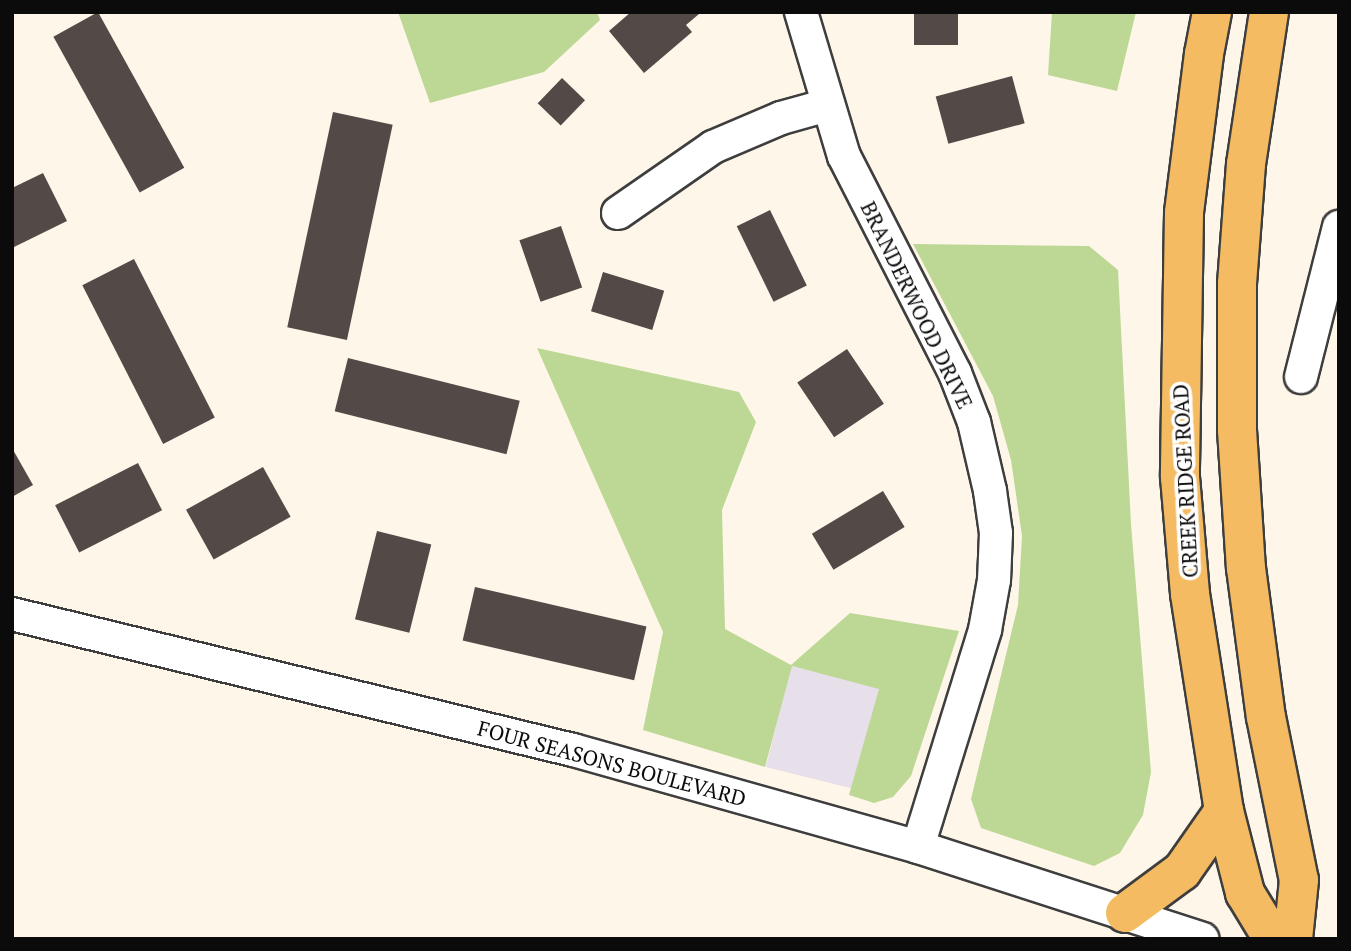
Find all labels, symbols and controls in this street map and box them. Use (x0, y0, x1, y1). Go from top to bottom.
street label: BRANDERWOOD DRIVE (856, 197, 978, 413)
street label: CREEK RIDGE ROAD (1167, 384, 1203, 578)
street label: FOUR SEASONS BOULEVARD (475, 715, 749, 811)

